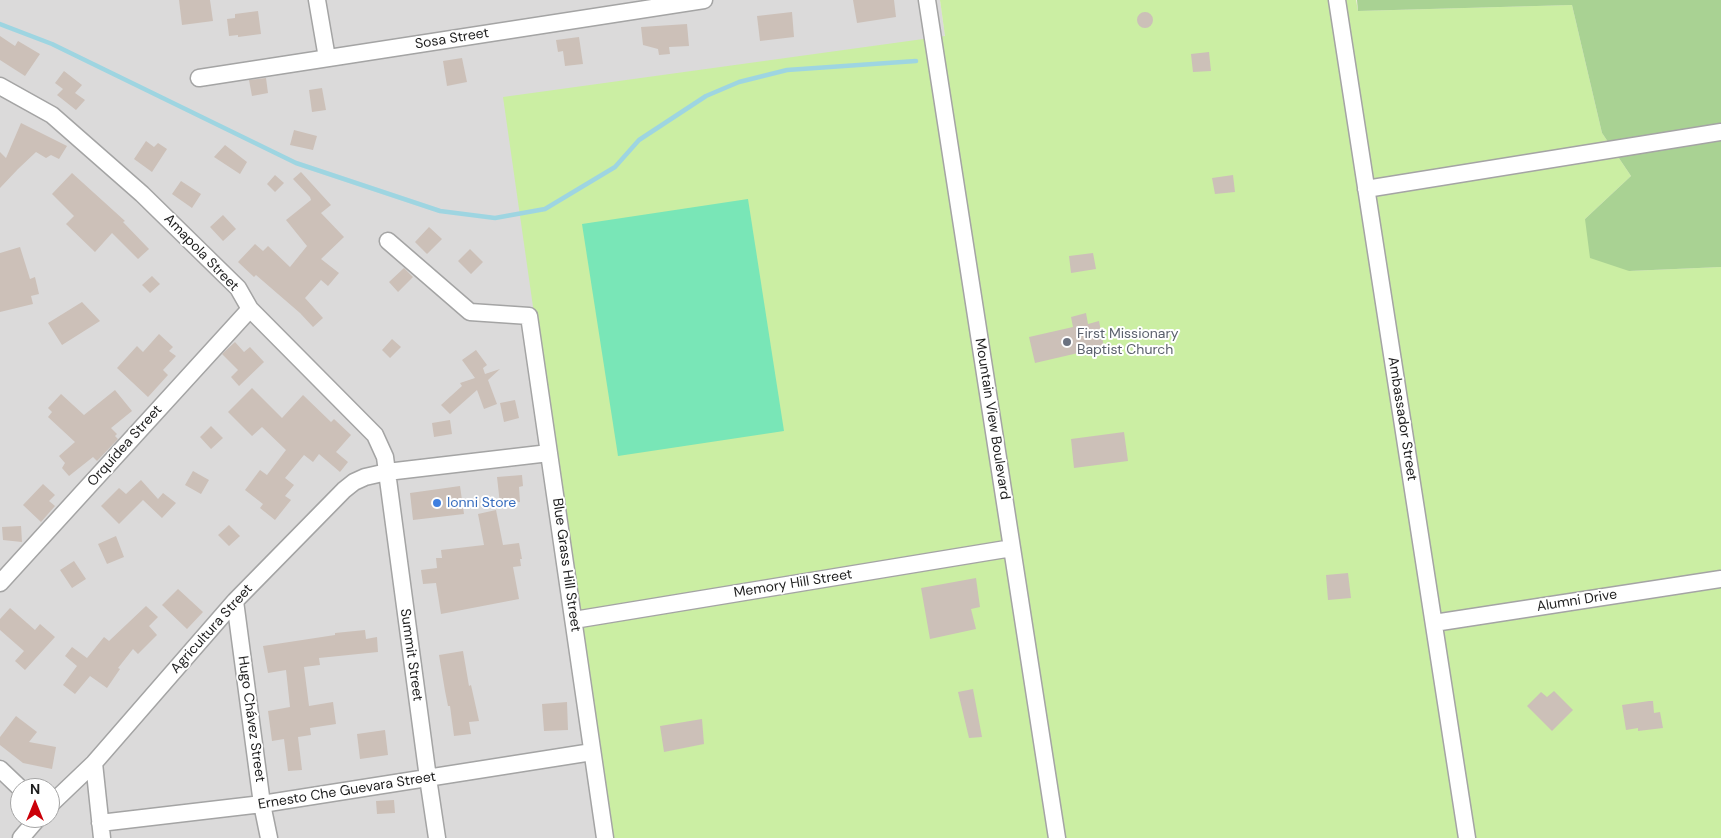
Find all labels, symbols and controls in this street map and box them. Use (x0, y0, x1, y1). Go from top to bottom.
street label: Sosa Street (414, 25, 490, 53)
street label: Amapola Street (160, 211, 242, 295)
place label: First Missionary Baptist Church (1077, 326, 1178, 358)
marker: First Missionary Baptist Church (1061, 336, 1073, 348)
street label: Mountain View Boulevard (971, 337, 1013, 501)
street label: Ambassador Street (1384, 356, 1420, 482)
street label: Orquídea Street (84, 402, 166, 490)
place label: Ionni Store (447, 495, 516, 511)
marker: Ionni Store (431, 497, 443, 509)
street label: Blue Grass Hill Street (548, 497, 584, 633)
street label: Memory Hill Street (733, 566, 853, 602)
street label: Agricultura Street (167, 581, 257, 677)
street label: Alumni Drive (1536, 586, 1618, 616)
street label: Summit Street (396, 608, 426, 702)
street label: Hugo Chávez Street (234, 655, 268, 783)
street label: Ernesto Che Guevara Street (257, 769, 437, 813)
north arrow (10, 778, 60, 828)
text: N (30, 780, 40, 798)

